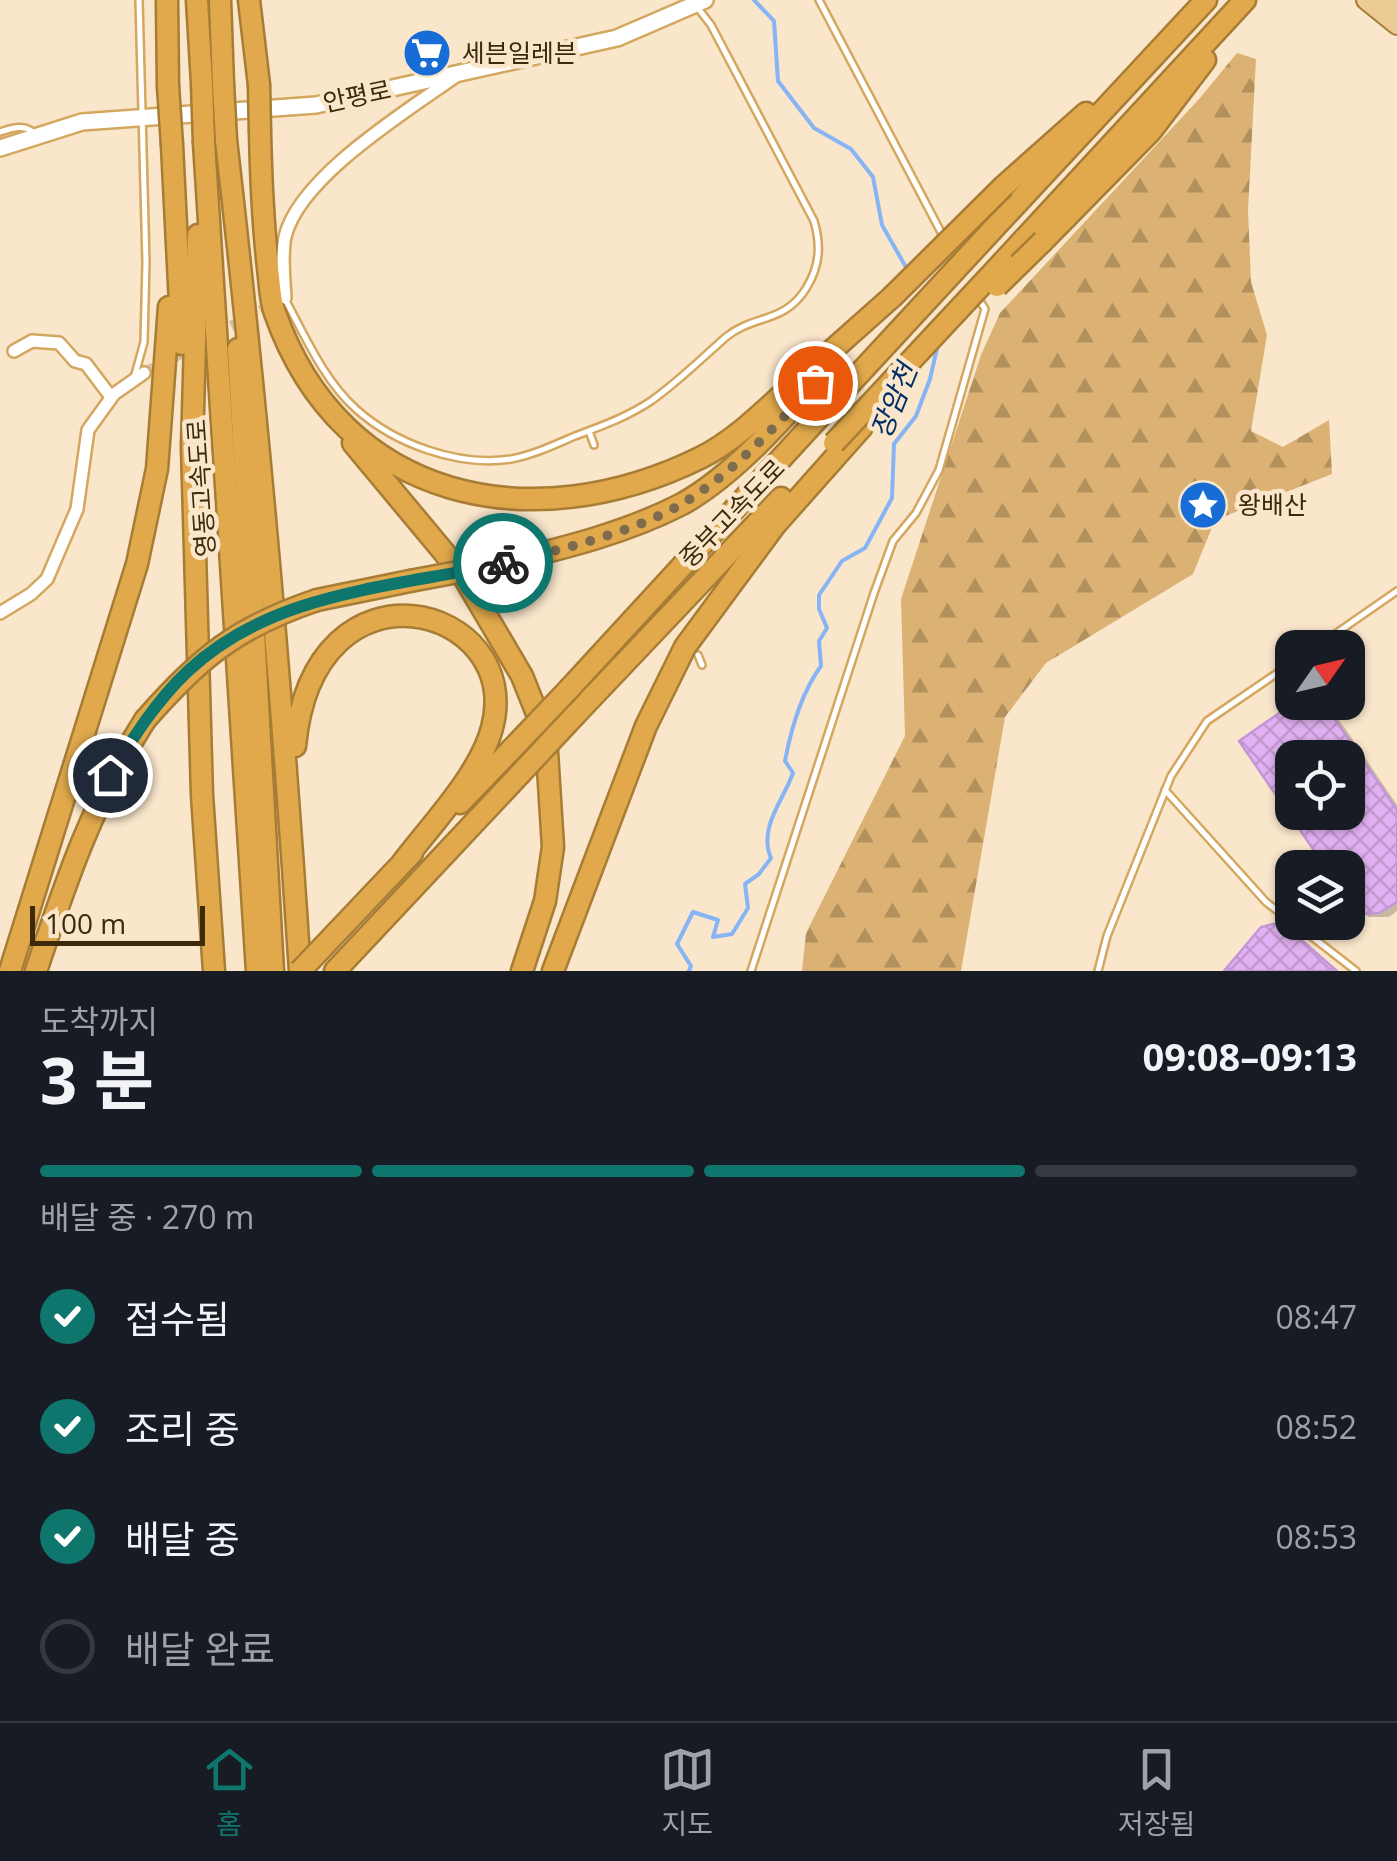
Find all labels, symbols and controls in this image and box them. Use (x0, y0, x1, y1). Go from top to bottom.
supermarket icon: 세븐일레븐 (401, 27, 453, 79)
place label: 세븐일레븐 (462, 35, 577, 69)
street label: 안평로 (320, 71, 394, 119)
pin (773, 341, 858, 426)
water label: 장암천 (861, 355, 926, 444)
icon: bag (788, 356, 843, 411)
street label: 영동고속도로 (178, 418, 222, 558)
street label: 중부고속도로 (671, 451, 791, 574)
place icon: 왕배산 (1177, 479, 1229, 531)
place label: 왕배산 (1238, 487, 1307, 521)
courier (453, 513, 553, 613)
icon: bike (476, 536, 531, 591)
north arrow (1275, 630, 1365, 720)
map controls (1275, 630, 1365, 940)
pin (68, 733, 153, 818)
button: locate (1275, 740, 1365, 830)
icon: home (83, 748, 138, 803)
button: layers (1275, 850, 1365, 940)
scale bar (30, 901, 205, 946)
text: 100 m (45, 904, 126, 942)
text: 도착까지 (40, 999, 158, 1042)
text: 09:08–09:13 (1143, 1030, 1357, 1082)
text: 3 분 (40, 1035, 154, 1123)
text: 배달 중 · 270 m (40, 1195, 255, 1238)
icon: check (40, 1289, 95, 1344)
text: 접수됨 (125, 1292, 230, 1344)
text: 08:47 (1275, 1295, 1357, 1338)
icon: check (40, 1399, 95, 1454)
text: 조리 중 (125, 1402, 240, 1454)
text: 08:52 (1275, 1405, 1357, 1448)
icon: check (40, 1509, 95, 1564)
text: 배달 중 (125, 1512, 240, 1564)
text: 08:53 (1275, 1515, 1357, 1558)
text: 배달 완료 (125, 1622, 275, 1674)
tab: 홈 (202, 1742, 257, 1842)
tab: 지도 (660, 1742, 715, 1842)
tab: 저장됨 (1118, 1742, 1195, 1842)

